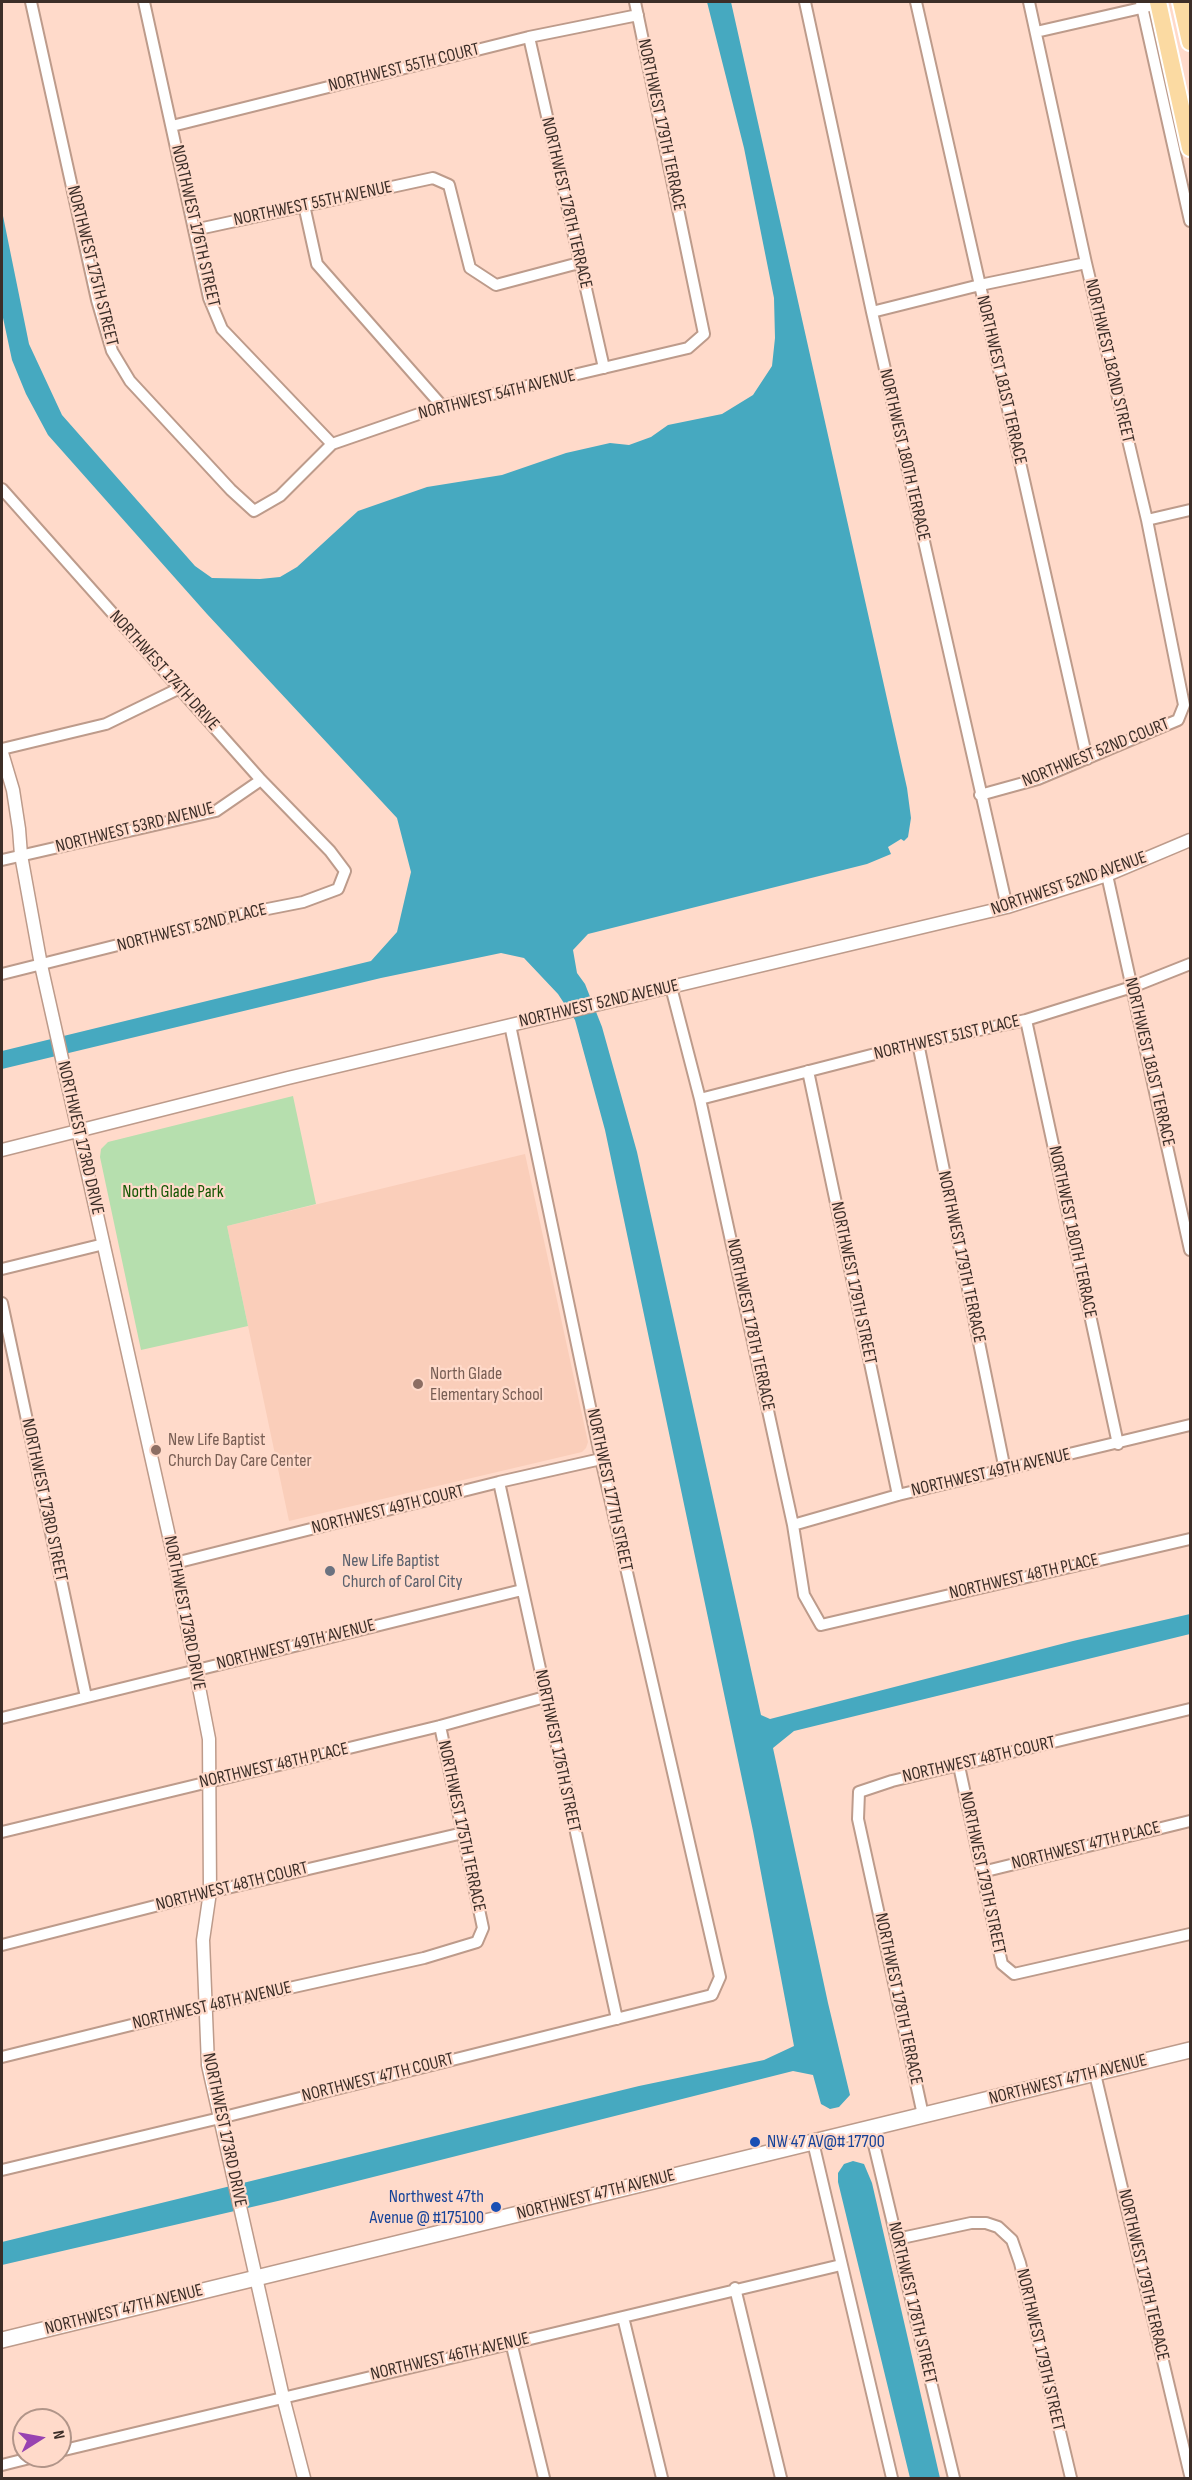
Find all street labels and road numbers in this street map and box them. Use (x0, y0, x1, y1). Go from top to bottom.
street label: NORTHWEST 179TH TERRACE (632, 37, 690, 213)
street label: NORTHWEST 55TH COURT (326, 39, 482, 97)
street label: NORTHWEST 178TH TERRACE (536, 115, 596, 291)
street label: NORTHWEST 176TH STREET (166, 143, 224, 309)
street label: NORTHWEST 55TH AVENUE (232, 177, 394, 231)
street label: NORTHWEST 175TH STREET (62, 183, 122, 349)
street label: NORTHWEST 182ND STREET (1080, 277, 1138, 445)
street label: NORTHWEST 181ST TERRACE (971, 293, 1031, 467)
street label: NORTHWEST 54TH AVENUE (416, 365, 578, 425)
street label: NORTHWEST 180TH TERRACE (874, 367, 934, 543)
street label: NORTHWEST 174TH DRIVE (104, 606, 224, 736)
street label: NORTHWEST 52ND COURT (1019, 714, 1173, 792)
street label: NORTHWEST 53RD AVENUE (54, 798, 216, 858)
street label: NORTHWEST 52ND AVENUE (988, 847, 1150, 921)
street label: NORTHWEST 52ND PLACE (115, 899, 269, 957)
street label: NORTHWEST 52ND AVENUE (517, 975, 681, 1033)
street label: NORTHWEST 181ST TERRACE (1119, 975, 1179, 1149)
street label: NORTHWEST 51ST PLACE (872, 1011, 1022, 1065)
street label: NORTHWEST 173RD DRIVE (52, 1059, 108, 1217)
street label: NORTHWEST 180TH TERRACE (1043, 1144, 1101, 1320)
street label: NORTHWEST 179TH TERRACE (932, 1169, 990, 1345)
street label: NORTHWEST 179TH STREET (825, 1200, 881, 1366)
street label: NORTHWEST 178TH TERRACE (721, 1237, 779, 1413)
street label: NORTHWEST 177TH STREET (581, 1407, 637, 1573)
street label: NORTHWEST 173RD STREET (16, 1417, 72, 1583)
street label: NORTHWEST 49TH AVENUE (909, 1444, 1073, 1502)
street label: NORTHWEST 49TH COURT (310, 1481, 466, 1539)
street label: NORTHWEST 173RD DRIVE (158, 1534, 210, 1692)
street label: NORTHWEST 48TH PLACE (947, 1549, 1101, 1605)
street label: NORTHWEST 49TH AVENUE (215, 1615, 377, 1675)
street label: NORTHWEST 176TH STREET (529, 1668, 585, 1834)
street label: NORTHWEST 48TH COURT (901, 1732, 1057, 1788)
street label: NORTHWEST 48TH PLACE (197, 1738, 351, 1794)
street label: NORTHWEST 175TH TERRACE (432, 1738, 490, 1914)
street label: NORTHWEST 179TH STREET (954, 1790, 1010, 1956)
street label: NORTHWEST 47TH PLACE (1010, 1817, 1162, 1875)
street label: NORTHWEST 48TH COURT (154, 1858, 310, 1916)
street label: NORTHWEST 178TH TERRACE (869, 1911, 927, 2087)
street label: NORTHWEST 48TH AVENUE (130, 1977, 294, 2035)
street label: NORTHWEST 47TH COURT (300, 2049, 456, 2107)
street label: NORTHWEST 47TH AVENUE (987, 2050, 1149, 2110)
street label: NORTHWEST 173RD DRIVE (197, 2051, 251, 2209)
street label: NORTHWEST 47TH AVENUE (515, 2165, 677, 2225)
street label: NORTHWEST 179TH TERRACE (1113, 2187, 1173, 2363)
street label: NORTHWEST 178TH STREET (883, 2220, 941, 2386)
street label: NORTHWEST 179TH STREET (1011, 2267, 1069, 2433)
street label: NORTHWEST 47TH AVENUE (43, 2280, 205, 2340)
street label: NORTHWEST 46TH AVENUE (369, 2328, 531, 2386)

